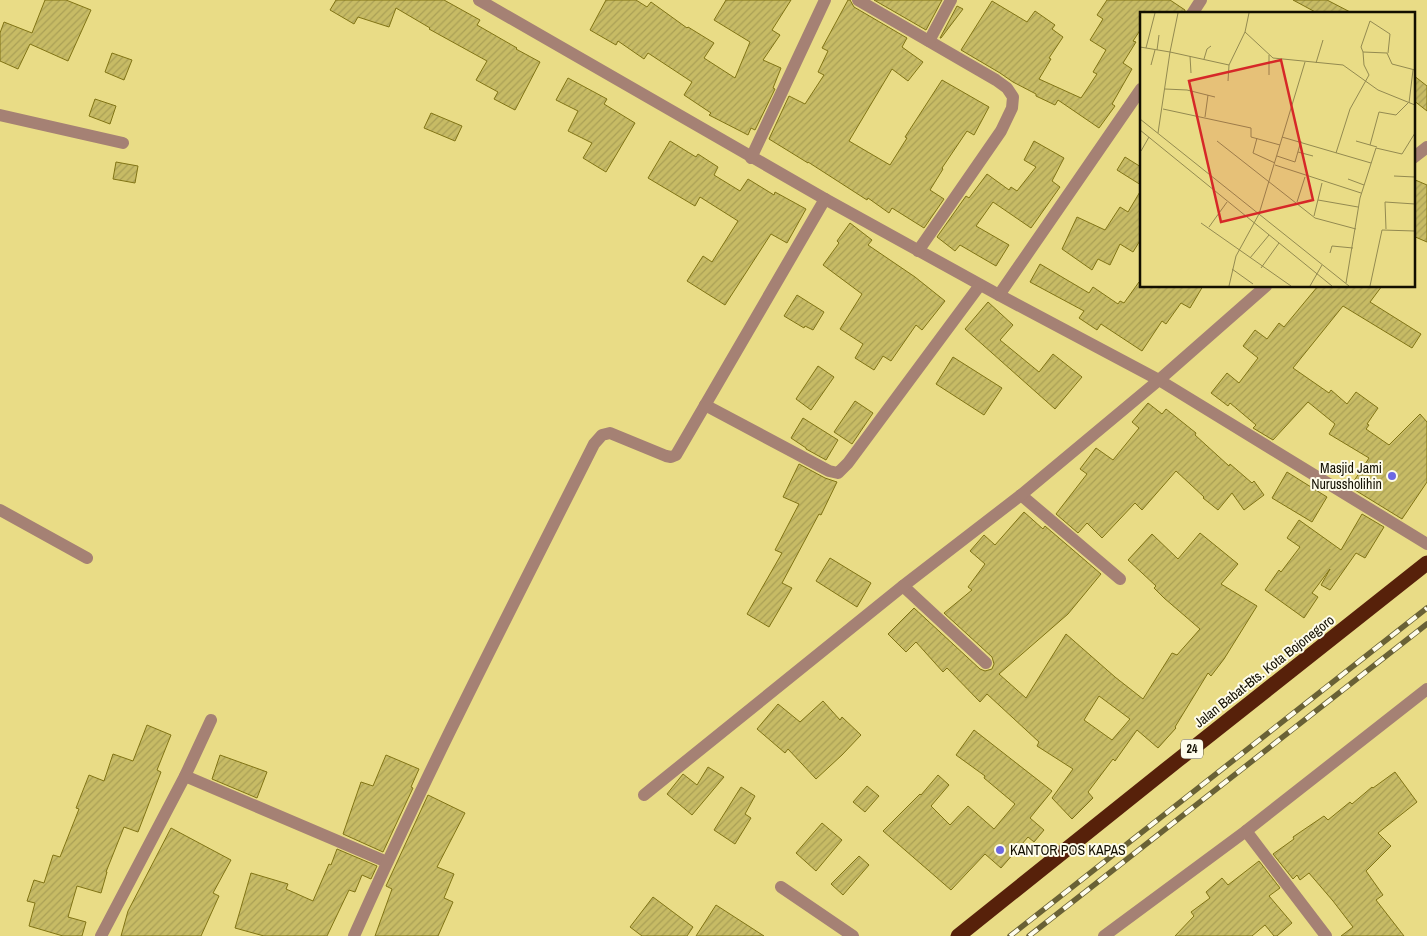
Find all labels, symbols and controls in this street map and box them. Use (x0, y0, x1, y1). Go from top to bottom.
inset map (1140, 12, 1414, 288)
place label: Masjid Jami Nurussholihin (1311, 459, 1382, 493)
marker: Masjid Jami Nurussholihin (1386, 470, 1398, 482)
street label: Jalan Babat-Bts. Kota Bojonegoro (1190, 611, 1338, 731)
road number: 24 (1181, 740, 1203, 759)
place label: KANTOR POS KAPAS (1010, 841, 1126, 859)
marker: KANTOR POS KAPAS (994, 844, 1006, 856)

